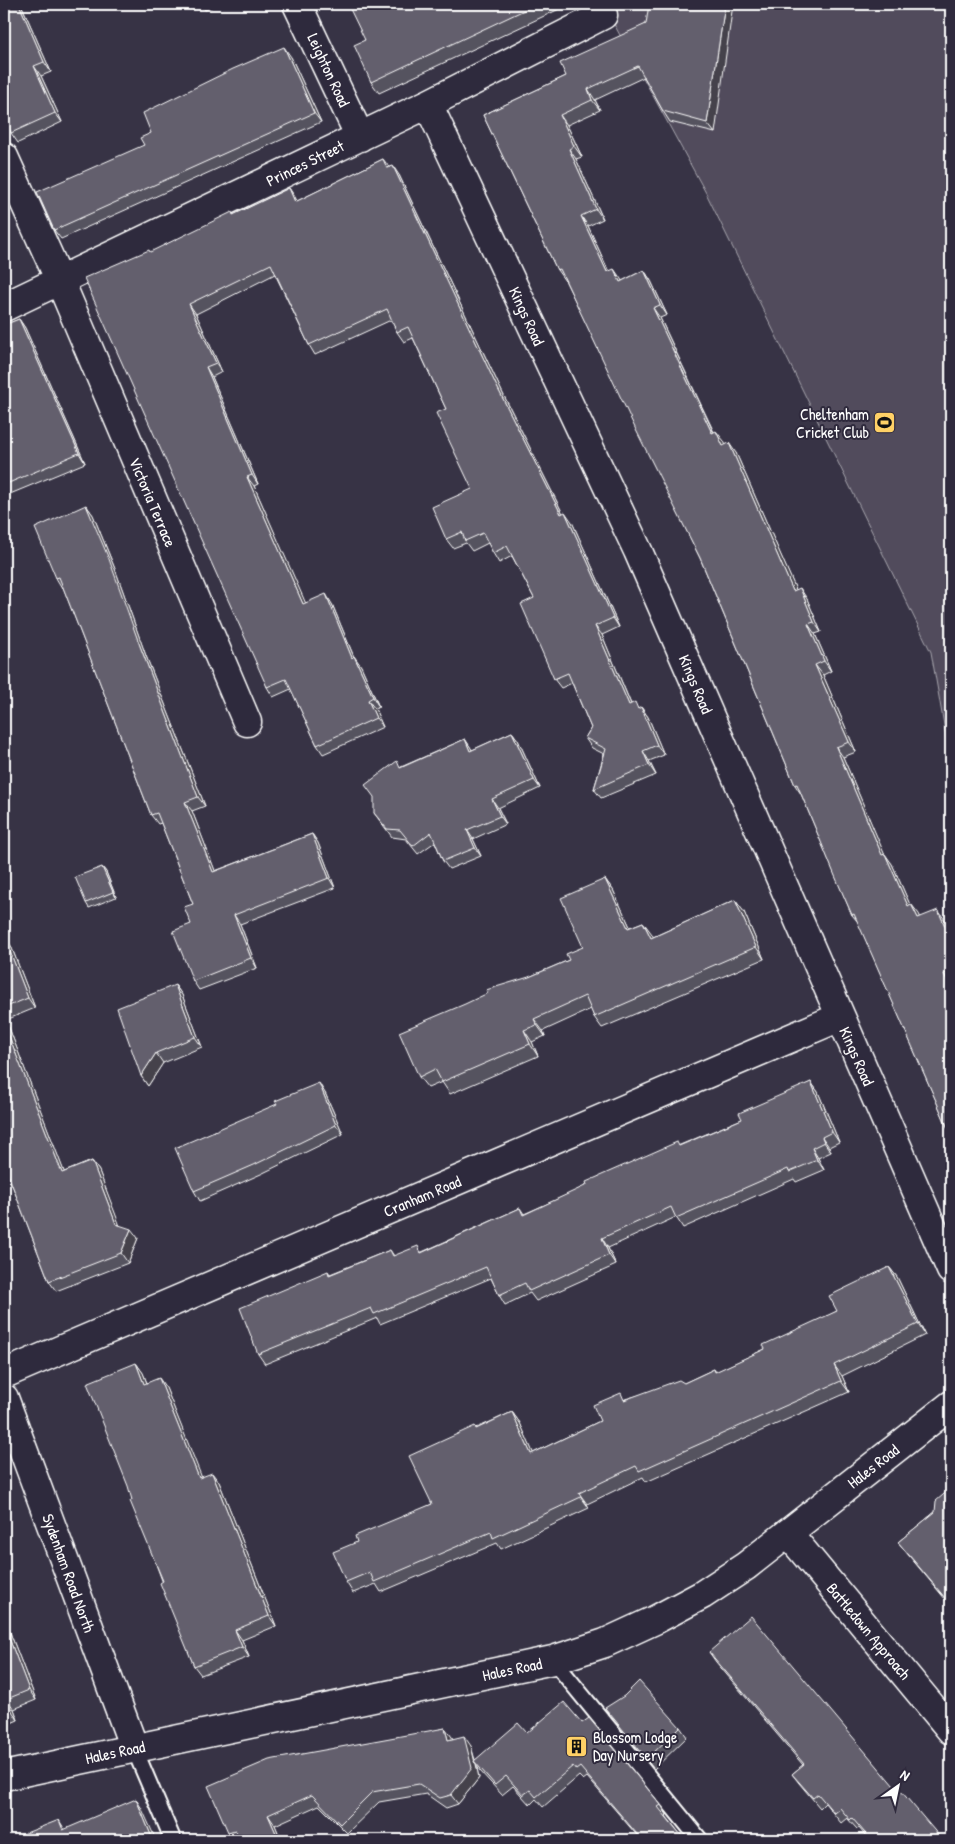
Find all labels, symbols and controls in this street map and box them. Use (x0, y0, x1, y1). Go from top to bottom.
street label: Leighton Road (302, 30, 356, 110)
street label: Princes Street (262, 134, 348, 191)
street label: Kings Road (504, 283, 550, 349)
place label: Cheltenham Cricket Club (796, 403, 869, 443)
sports icon: Cheltenham Cricket Club (873, 411, 897, 435)
street label: Victoria Terrace (124, 454, 182, 551)
street label: Kings Road (674, 651, 718, 717)
street label: Kings Road (834, 1023, 880, 1089)
street label: Cranham Road (380, 1170, 464, 1222)
street label: Hales Road (842, 1439, 904, 1493)
street label: Sydenham Road North (37, 1511, 101, 1636)
street label: Battledown Approach (822, 1578, 916, 1684)
street label: Hales Road (480, 1652, 544, 1686)
place label: Blossom Lodge Day Nursery (593, 1726, 678, 1766)
building icon: Blossom Lodge Day Nursery (565, 1734, 589, 1758)
street label: Hales Road (83, 1735, 147, 1769)
north arrow (872, 1762, 922, 1812)
text: N (897, 1765, 914, 1785)

